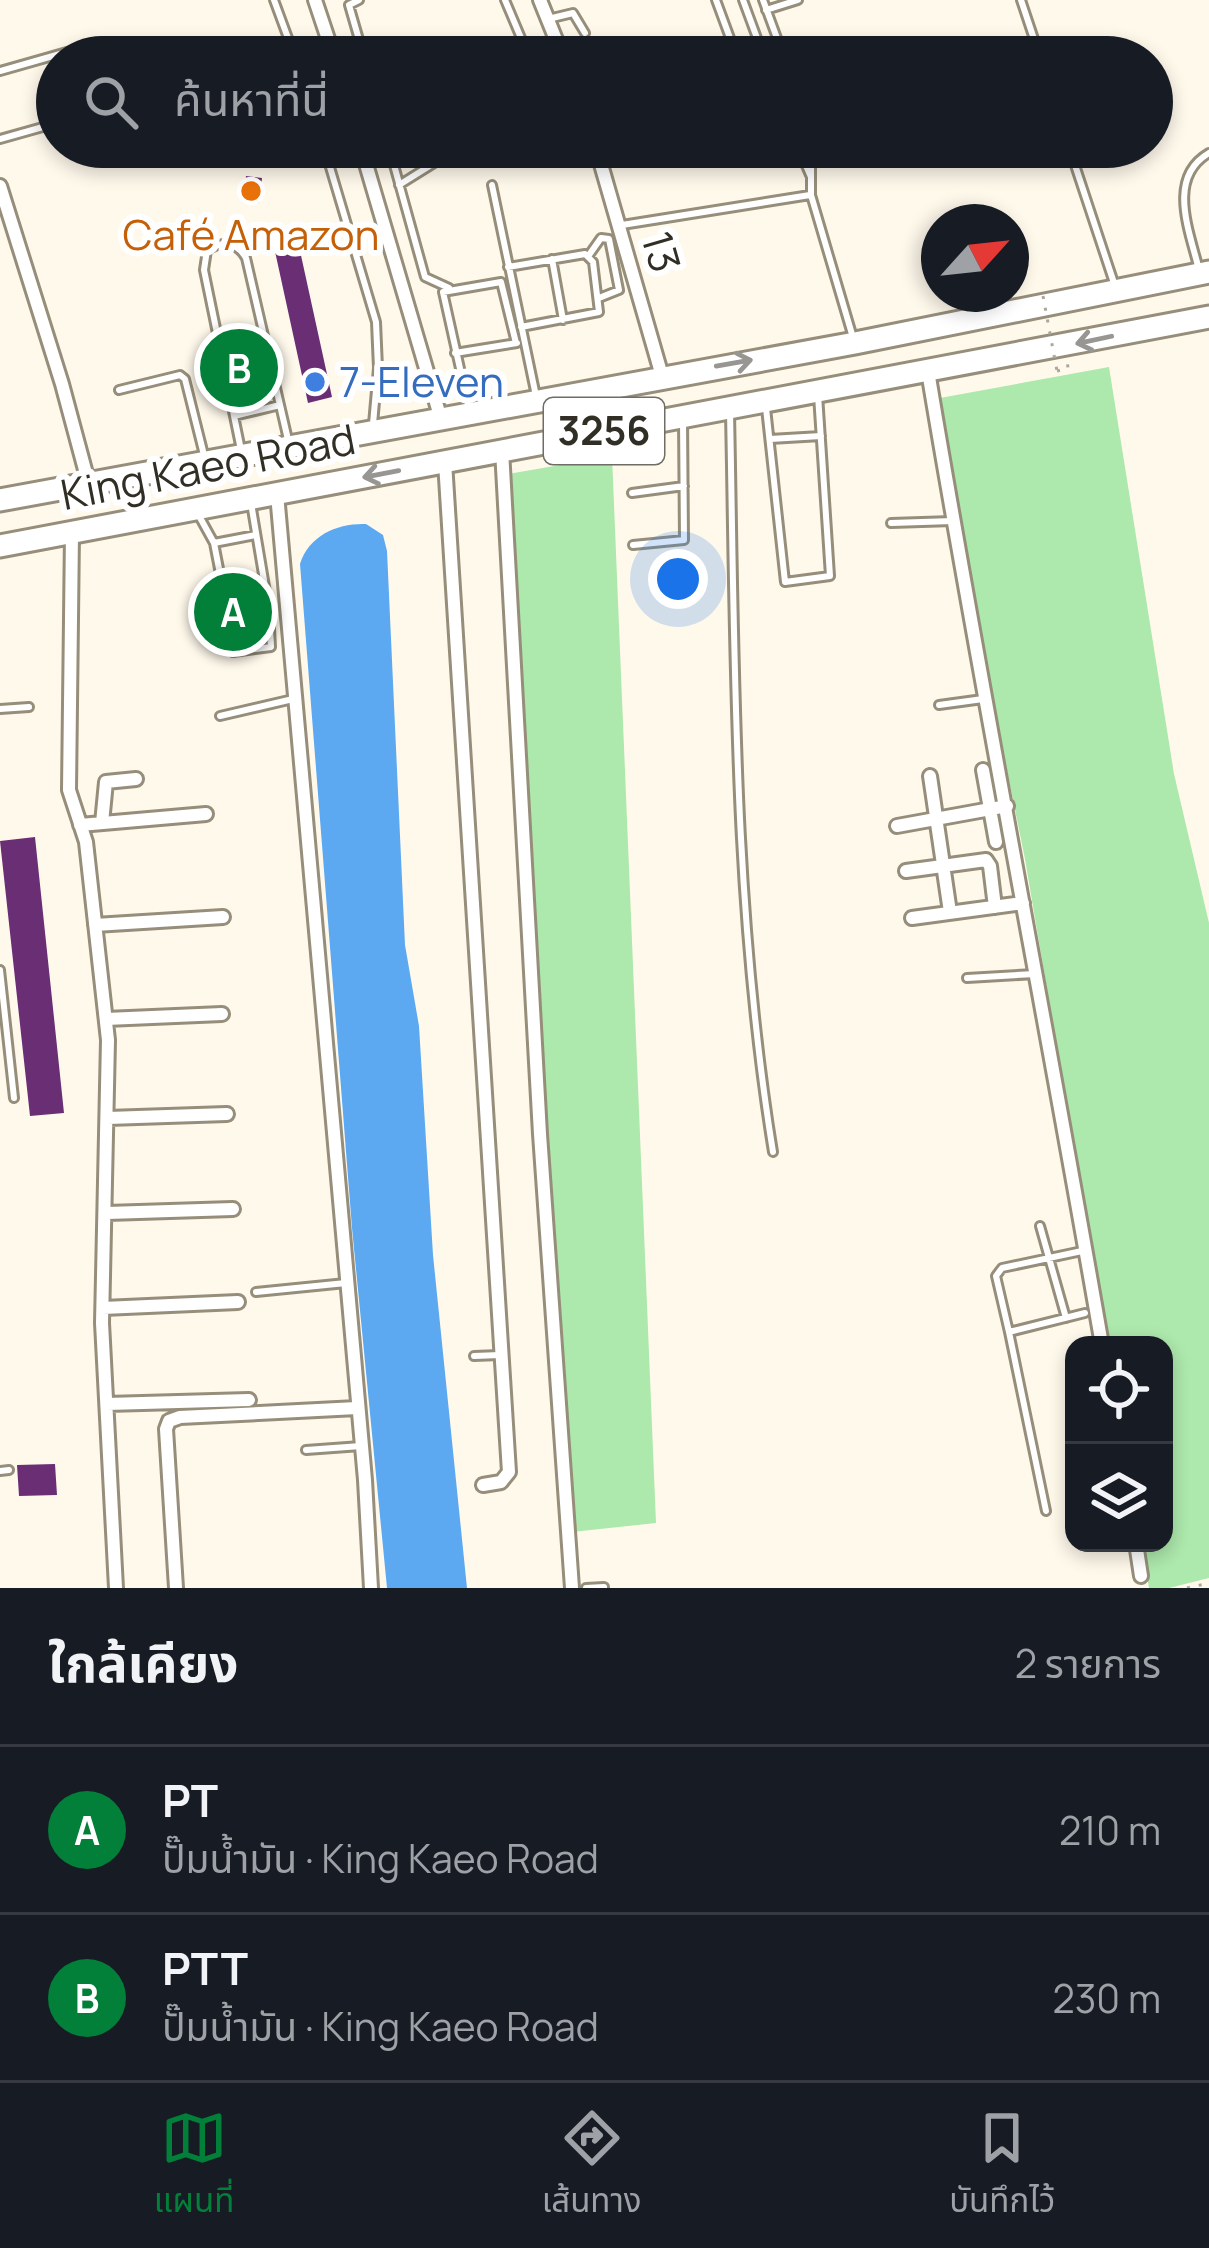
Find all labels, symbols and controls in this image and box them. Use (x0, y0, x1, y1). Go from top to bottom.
search box (36, 36, 1173, 168)
text: ค้นหาที่นี่ (174, 68, 329, 130)
icon: search (78, 69, 144, 135)
marker: Café Amazon (238, 178, 264, 204)
north arrow (921, 204, 1029, 312)
place label: Café Amazon (122, 205, 380, 263)
street label: 13 (629, 225, 695, 279)
pin: B (200, 323, 278, 413)
one-way arrow (1076, 330, 1114, 353)
one-way arrow (714, 351, 753, 374)
place label: 7-Eleven (339, 352, 504, 410)
marker: 7-Eleven (302, 369, 328, 395)
road number: 3256 (544, 398, 664, 464)
street label: King Kaeo Road (56, 409, 360, 523)
one-way arrow (362, 464, 401, 486)
your location (648, 549, 708, 609)
pin: A (194, 567, 272, 657)
map controls (1065, 1336, 1173, 1552)
button: locate (1065, 1336, 1173, 1444)
button: layers (1065, 1444, 1173, 1552)
text: ใกล้เคียง (48, 1628, 238, 1697)
text: 2 รายการ (1015, 1636, 1161, 1690)
text: PT (162, 1769, 218, 1831)
text: A (74, 1803, 100, 1857)
text: 210 m (1059, 1803, 1161, 1857)
text: ปั๊มน้ำมัน · King Kaeo Road (162, 1831, 599, 1885)
text: PTT (162, 1937, 248, 1999)
text: B (75, 1971, 99, 2025)
text: 230 m (1053, 1971, 1161, 2025)
text: ปั๊มน้ำมัน · King Kaeo Road (162, 1999, 599, 2053)
tab: แผนที่ (154, 2105, 234, 2227)
tab: เส้นทาง (542, 2105, 642, 2227)
tab: บันทึกไว้ (949, 2105, 1055, 2227)

